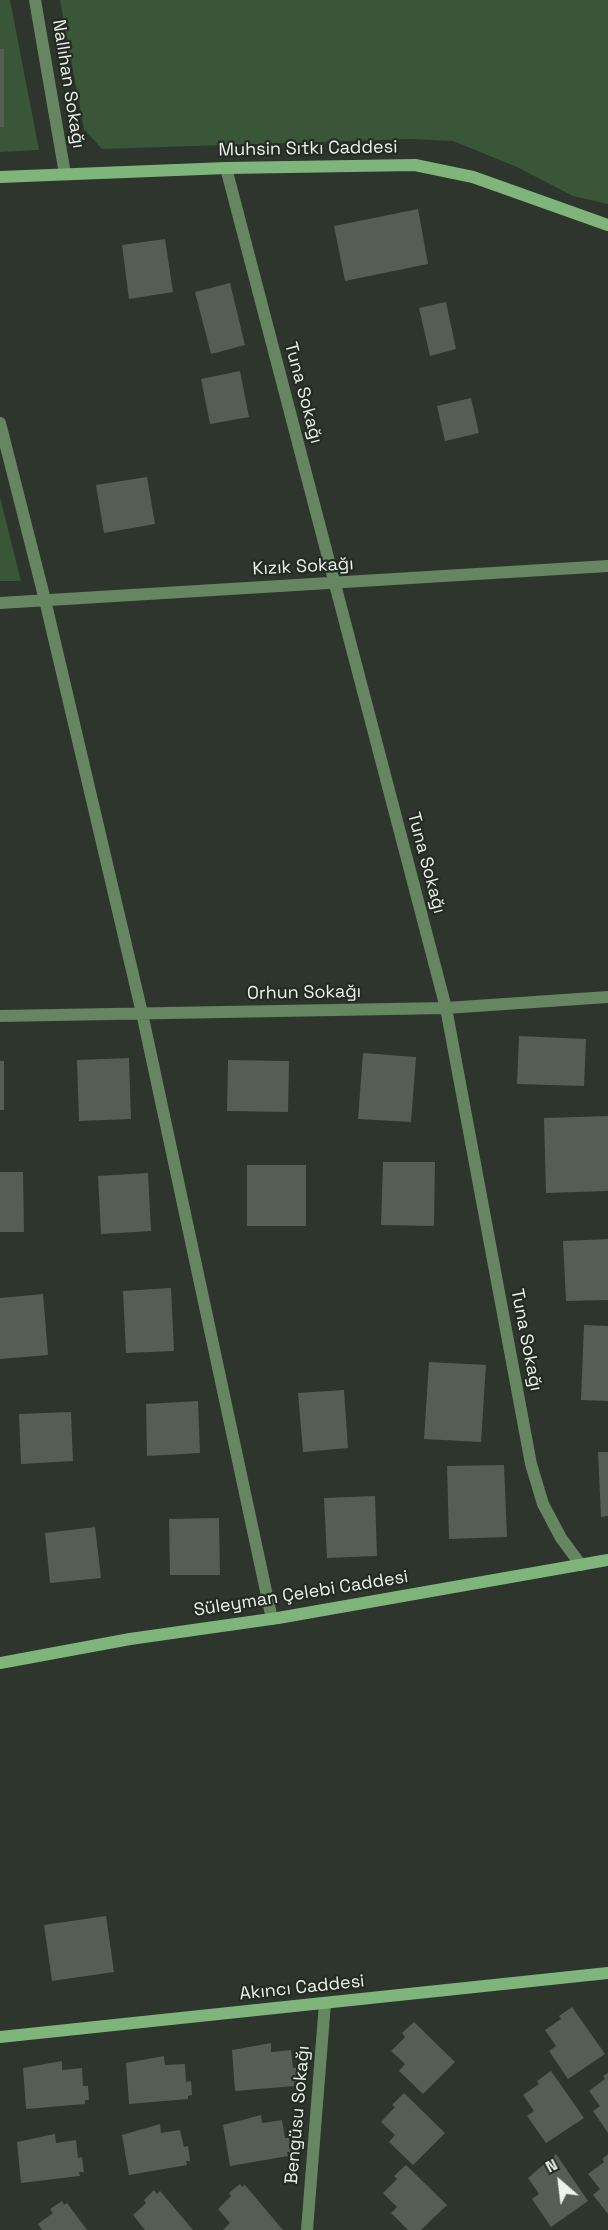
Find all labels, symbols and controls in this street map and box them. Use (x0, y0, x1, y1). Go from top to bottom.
street label: Nallıhan Sokağı (47, 18, 89, 150)
street label: Muhsin Sıtkı Caddesi (218, 137, 398, 161)
street label: Tuna Sokağı (279, 340, 327, 446)
street label: Kızık Sokağı (252, 554, 354, 580)
street label: Tuna Sokağı (402, 810, 450, 916)
street label: Orhun Sokağı (247, 981, 361, 1005)
street label: Tuna Sokağı (505, 1287, 547, 1393)
street label: Süleyman Çelebi Caddesi (192, 1566, 410, 1622)
street label: Akıncı Caddesi (238, 1971, 366, 2005)
street label: Bengüsu Sokağı (281, 2045, 315, 2185)
north arrow (530, 2152, 590, 2212)
text: N (542, 2154, 561, 2177)

